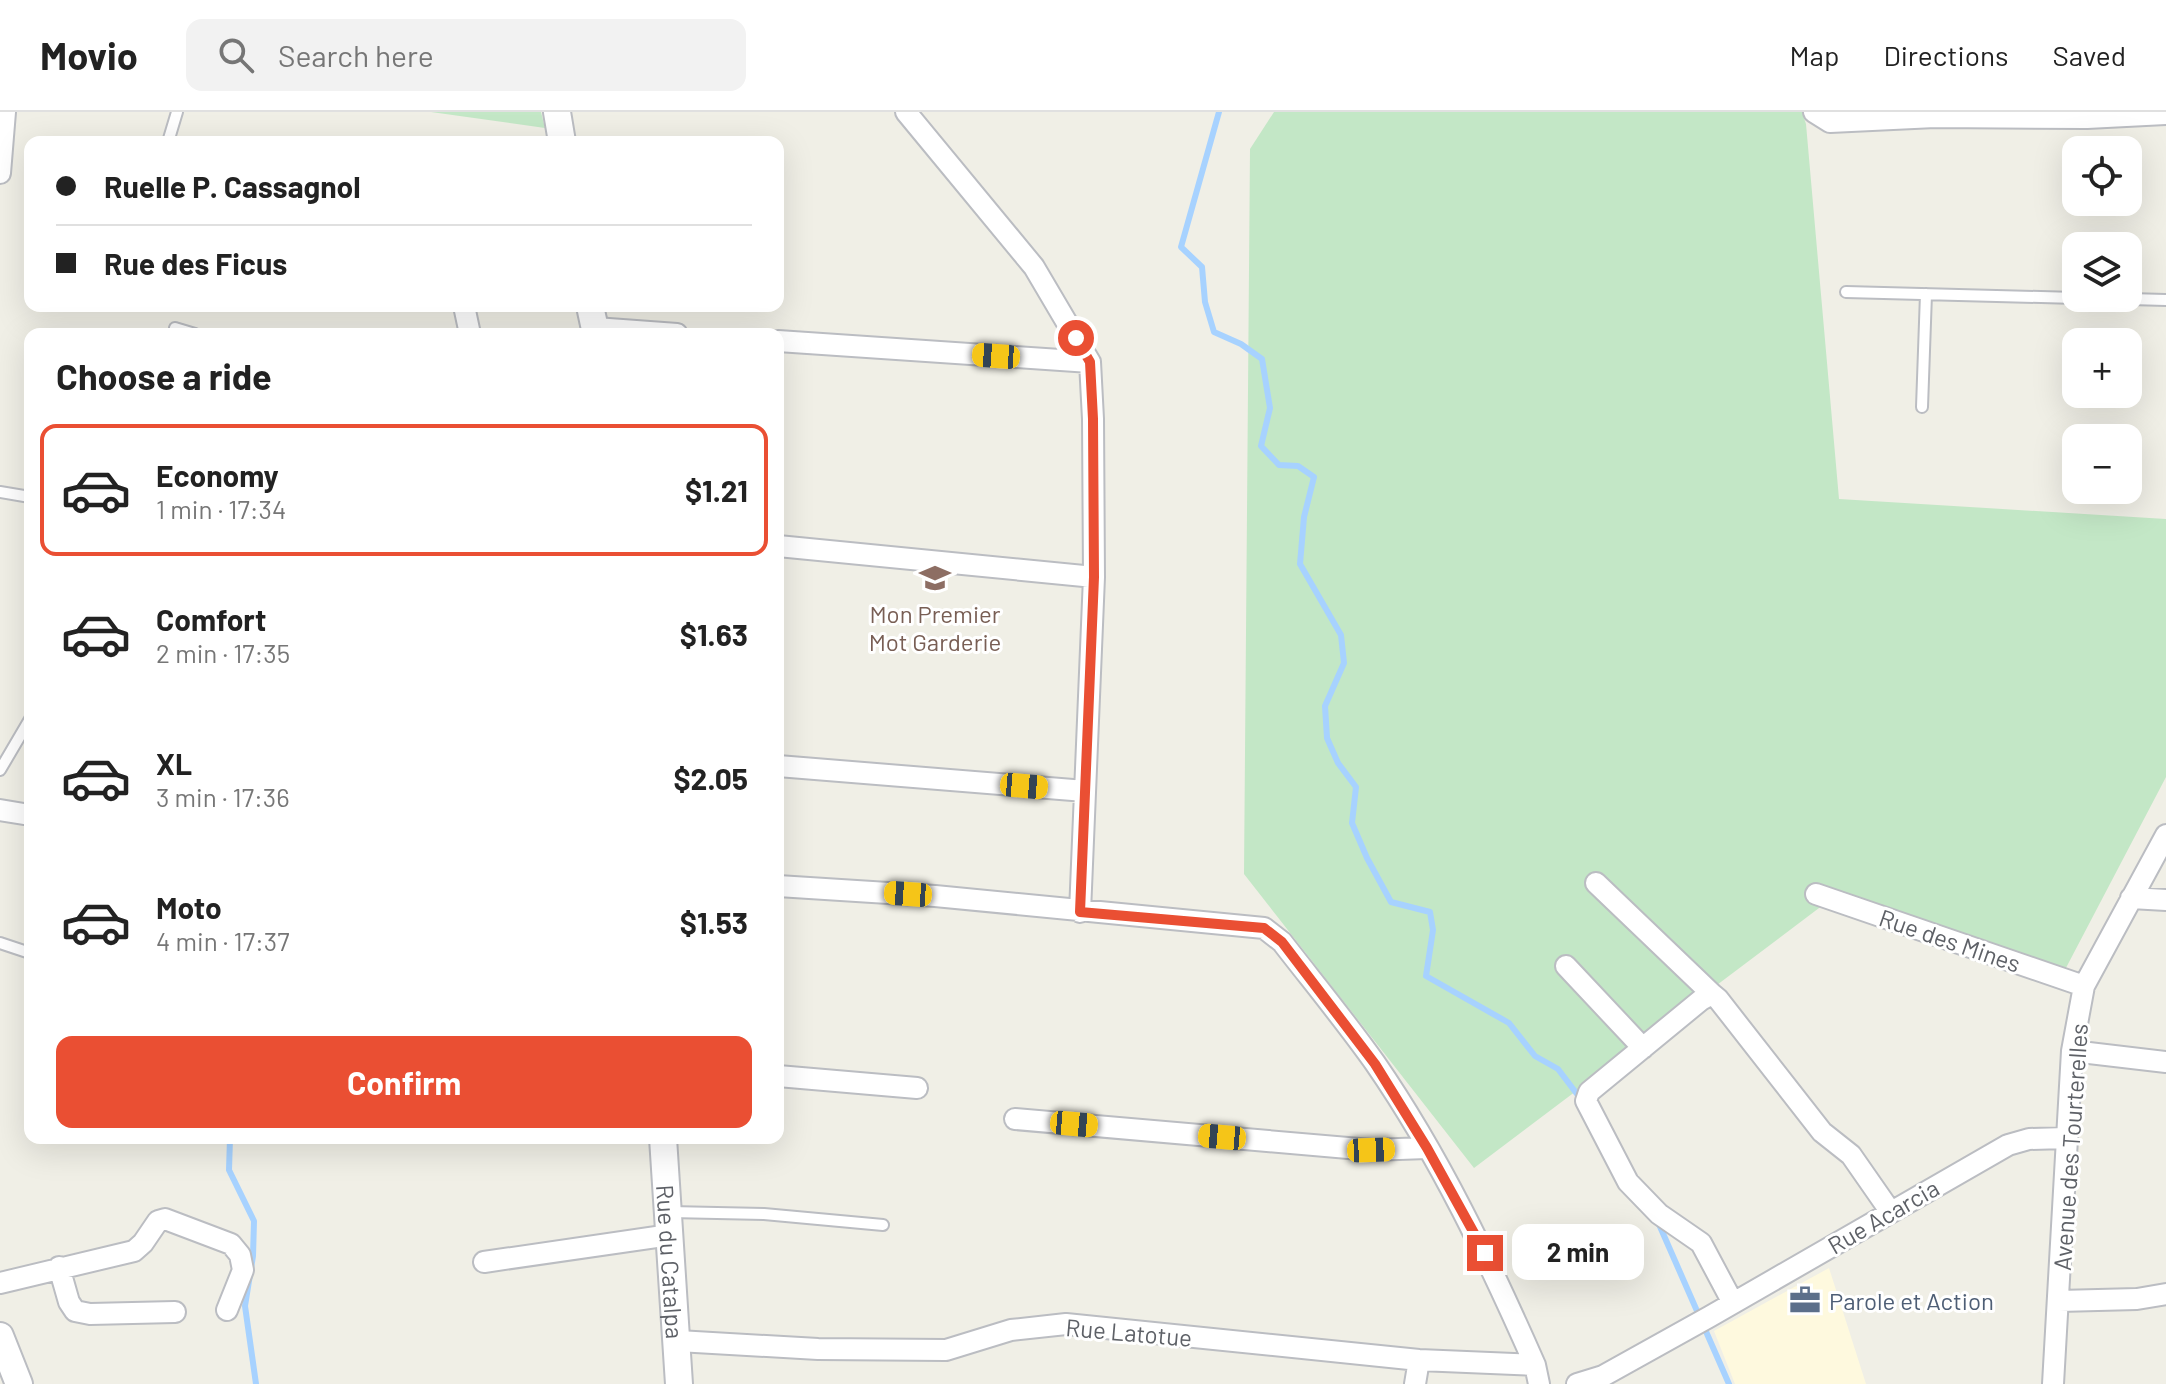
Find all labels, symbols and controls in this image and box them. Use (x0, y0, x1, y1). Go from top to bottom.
search box (186, 19, 746, 91)
text: Movio (40, 32, 138, 78)
icon: search (214, 33, 258, 77)
text: Search here (278, 37, 434, 73)
text: Map (1790, 38, 1839, 72)
text: Directions (1883, 38, 2009, 72)
text: Saved (2053, 38, 2126, 72)
map controls (2062, 136, 2142, 504)
button: locate (2062, 136, 2142, 216)
text: Ruelle P. Cassagnol (104, 168, 361, 204)
button: layers (2062, 232, 2142, 312)
text: Rue des Ficus (104, 245, 287, 281)
route start (1058, 320, 1094, 356)
button: + (2062, 328, 2142, 408)
car (971, 342, 1021, 370)
text: Choose a ride (56, 354, 272, 397)
button: − (2062, 424, 2142, 504)
icon: car (60, 454, 132, 526)
text: Economy (156, 457, 279, 493)
text: $1.21 (685, 472, 748, 508)
text: 1 min · 17:34 (156, 493, 286, 524)
school or university icon: Mon Premier Mot Garderie (918, 561, 952, 595)
icon: car (60, 598, 132, 670)
place label: Mon Premier Mot Garderie (869, 599, 1001, 656)
text: Comfort (156, 601, 266, 637)
text: $1.63 (680, 616, 748, 652)
text: 2 min · 17:35 (156, 637, 290, 668)
icon: car (60, 742, 132, 814)
text: XL (156, 745, 192, 781)
text: $2.05 (673, 760, 748, 796)
car (999, 772, 1049, 800)
text: 3 min · 17:36 (156, 781, 290, 812)
car (883, 880, 933, 908)
icon: car (60, 886, 132, 958)
text: Moto (156, 889, 222, 925)
street label: Rue des Mines (1876, 902, 2024, 978)
text: $1.53 (680, 904, 748, 940)
text: 4 min · 17:37 (156, 925, 289, 956)
street label: Avenue des Tourterelles (2047, 1022, 2093, 1272)
button: Confirm (56, 1036, 752, 1128)
car (1049, 1110, 1099, 1138)
car (1197, 1123, 1247, 1151)
car (1347, 1137, 1395, 1163)
street label: Rue Acarcia (1822, 1173, 1944, 1259)
street label: Rue du Catalpa (652, 1184, 691, 1340)
callout: 2 min (1513, 1225, 1645, 1281)
route end (1467, 1235, 1503, 1271)
text: 2 min (1547, 1236, 1609, 1267)
office icon: Parole et Action (1788, 1283, 1822, 1317)
place label: Parole et Action (1829, 1286, 1994, 1315)
street label: Rue Latotue (1065, 1312, 1193, 1352)

